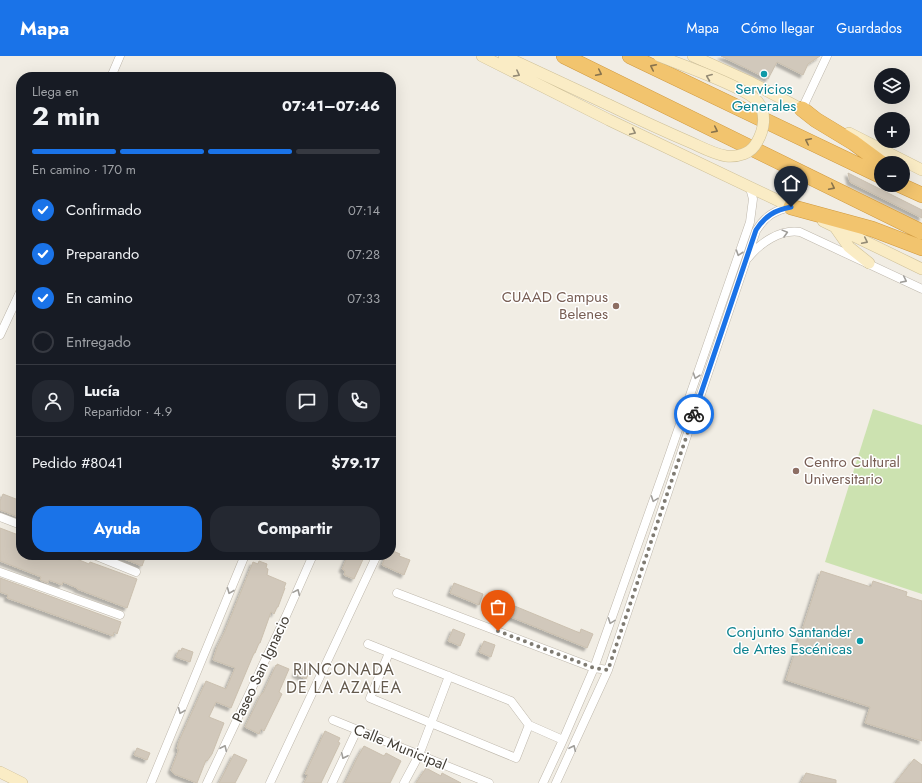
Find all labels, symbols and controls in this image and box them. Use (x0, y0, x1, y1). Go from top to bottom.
text: Mapa (20, 15, 69, 42)
text: Mapa (686, 18, 719, 38)
text: Cómo llegar (741, 18, 814, 38)
text: Guardados (836, 18, 902, 38)
one-way arrow (649, 64, 657, 72)
one-way arrow (594, 68, 602, 76)
map controls (874, 68, 910, 192)
button: layers (874, 68, 910, 104)
marker: Servicios Generales (759, 69, 769, 79)
one-way arrow (513, 70, 520, 77)
one-way arrow (706, 73, 713, 81)
place label: Servicios Generales (732, 78, 796, 117)
text: Llega en (32, 82, 79, 101)
text: 07:41–07:46 (282, 95, 380, 117)
text: 2 min (32, 97, 100, 135)
button: + (874, 112, 910, 148)
one-way arrow (711, 125, 719, 133)
one-way arrow (629, 127, 636, 135)
one-way arrow (805, 138, 812, 146)
button: − (874, 156, 910, 192)
text: En camino · 170 m (32, 160, 136, 179)
pin (774, 166, 808, 207)
icon: home (780, 172, 802, 194)
one-way arrow (828, 183, 835, 190)
icon: check (32, 199, 54, 221)
text: Confirmado (66, 199, 141, 221)
text: 07:14 (348, 201, 380, 220)
one-way arrow (782, 229, 789, 238)
one-way arrow (860, 236, 868, 244)
icon: check (32, 243, 54, 265)
text: Preparando (66, 243, 139, 265)
text: 07:28 (347, 245, 380, 264)
one-way arrow (735, 249, 743, 256)
one-way arrow (900, 275, 907, 283)
place label: CUAAD Campus Belenes (502, 286, 608, 325)
icon: check (32, 287, 54, 309)
text: En camino (66, 287, 133, 309)
text: 07:33 (347, 289, 380, 308)
marker: CUAAD Campus Belenes (611, 301, 621, 311)
text: Entregado (66, 331, 131, 353)
one-way arrow (693, 372, 701, 379)
button: person (32, 380, 74, 422)
text: Lucía (84, 380, 120, 402)
button: chat (286, 380, 328, 422)
button: phone (338, 380, 380, 422)
courier (674, 394, 714, 434)
text: Repartidor · 4.9 (84, 402, 172, 421)
icon: bike (683, 403, 705, 425)
place label: Centro Cultural Universitario (804, 451, 900, 490)
text: Pedido #8041 (32, 452, 123, 474)
text: $79.17 (331, 452, 380, 474)
marker: Centro Cultural Universitario (791, 466, 801, 476)
one-way arrow (651, 495, 659, 502)
button: Ayuda (32, 506, 202, 552)
button: Compartir (210, 506, 380, 552)
one-way arrow (227, 587, 235, 594)
one-way arrow (292, 589, 300, 596)
pin (481, 590, 515, 631)
icon: bag (487, 596, 509, 618)
street label: Paseo San Ignacio (227, 612, 295, 726)
one-way arrow (607, 617, 615, 624)
place label: Conjunto Santander de Artes Escénicas (726, 621, 853, 660)
marker: Conjunto Santander de Artes Escénicas (855, 636, 865, 646)
district label: RINCONADA DE LA AZALEA (286, 658, 402, 699)
one-way arrow (177, 708, 185, 715)
street label: Calle Municipal (350, 718, 450, 776)
one-way arrow (219, 744, 227, 752)
one-way arrow (568, 744, 576, 752)
one-way arrow (341, 753, 349, 760)

